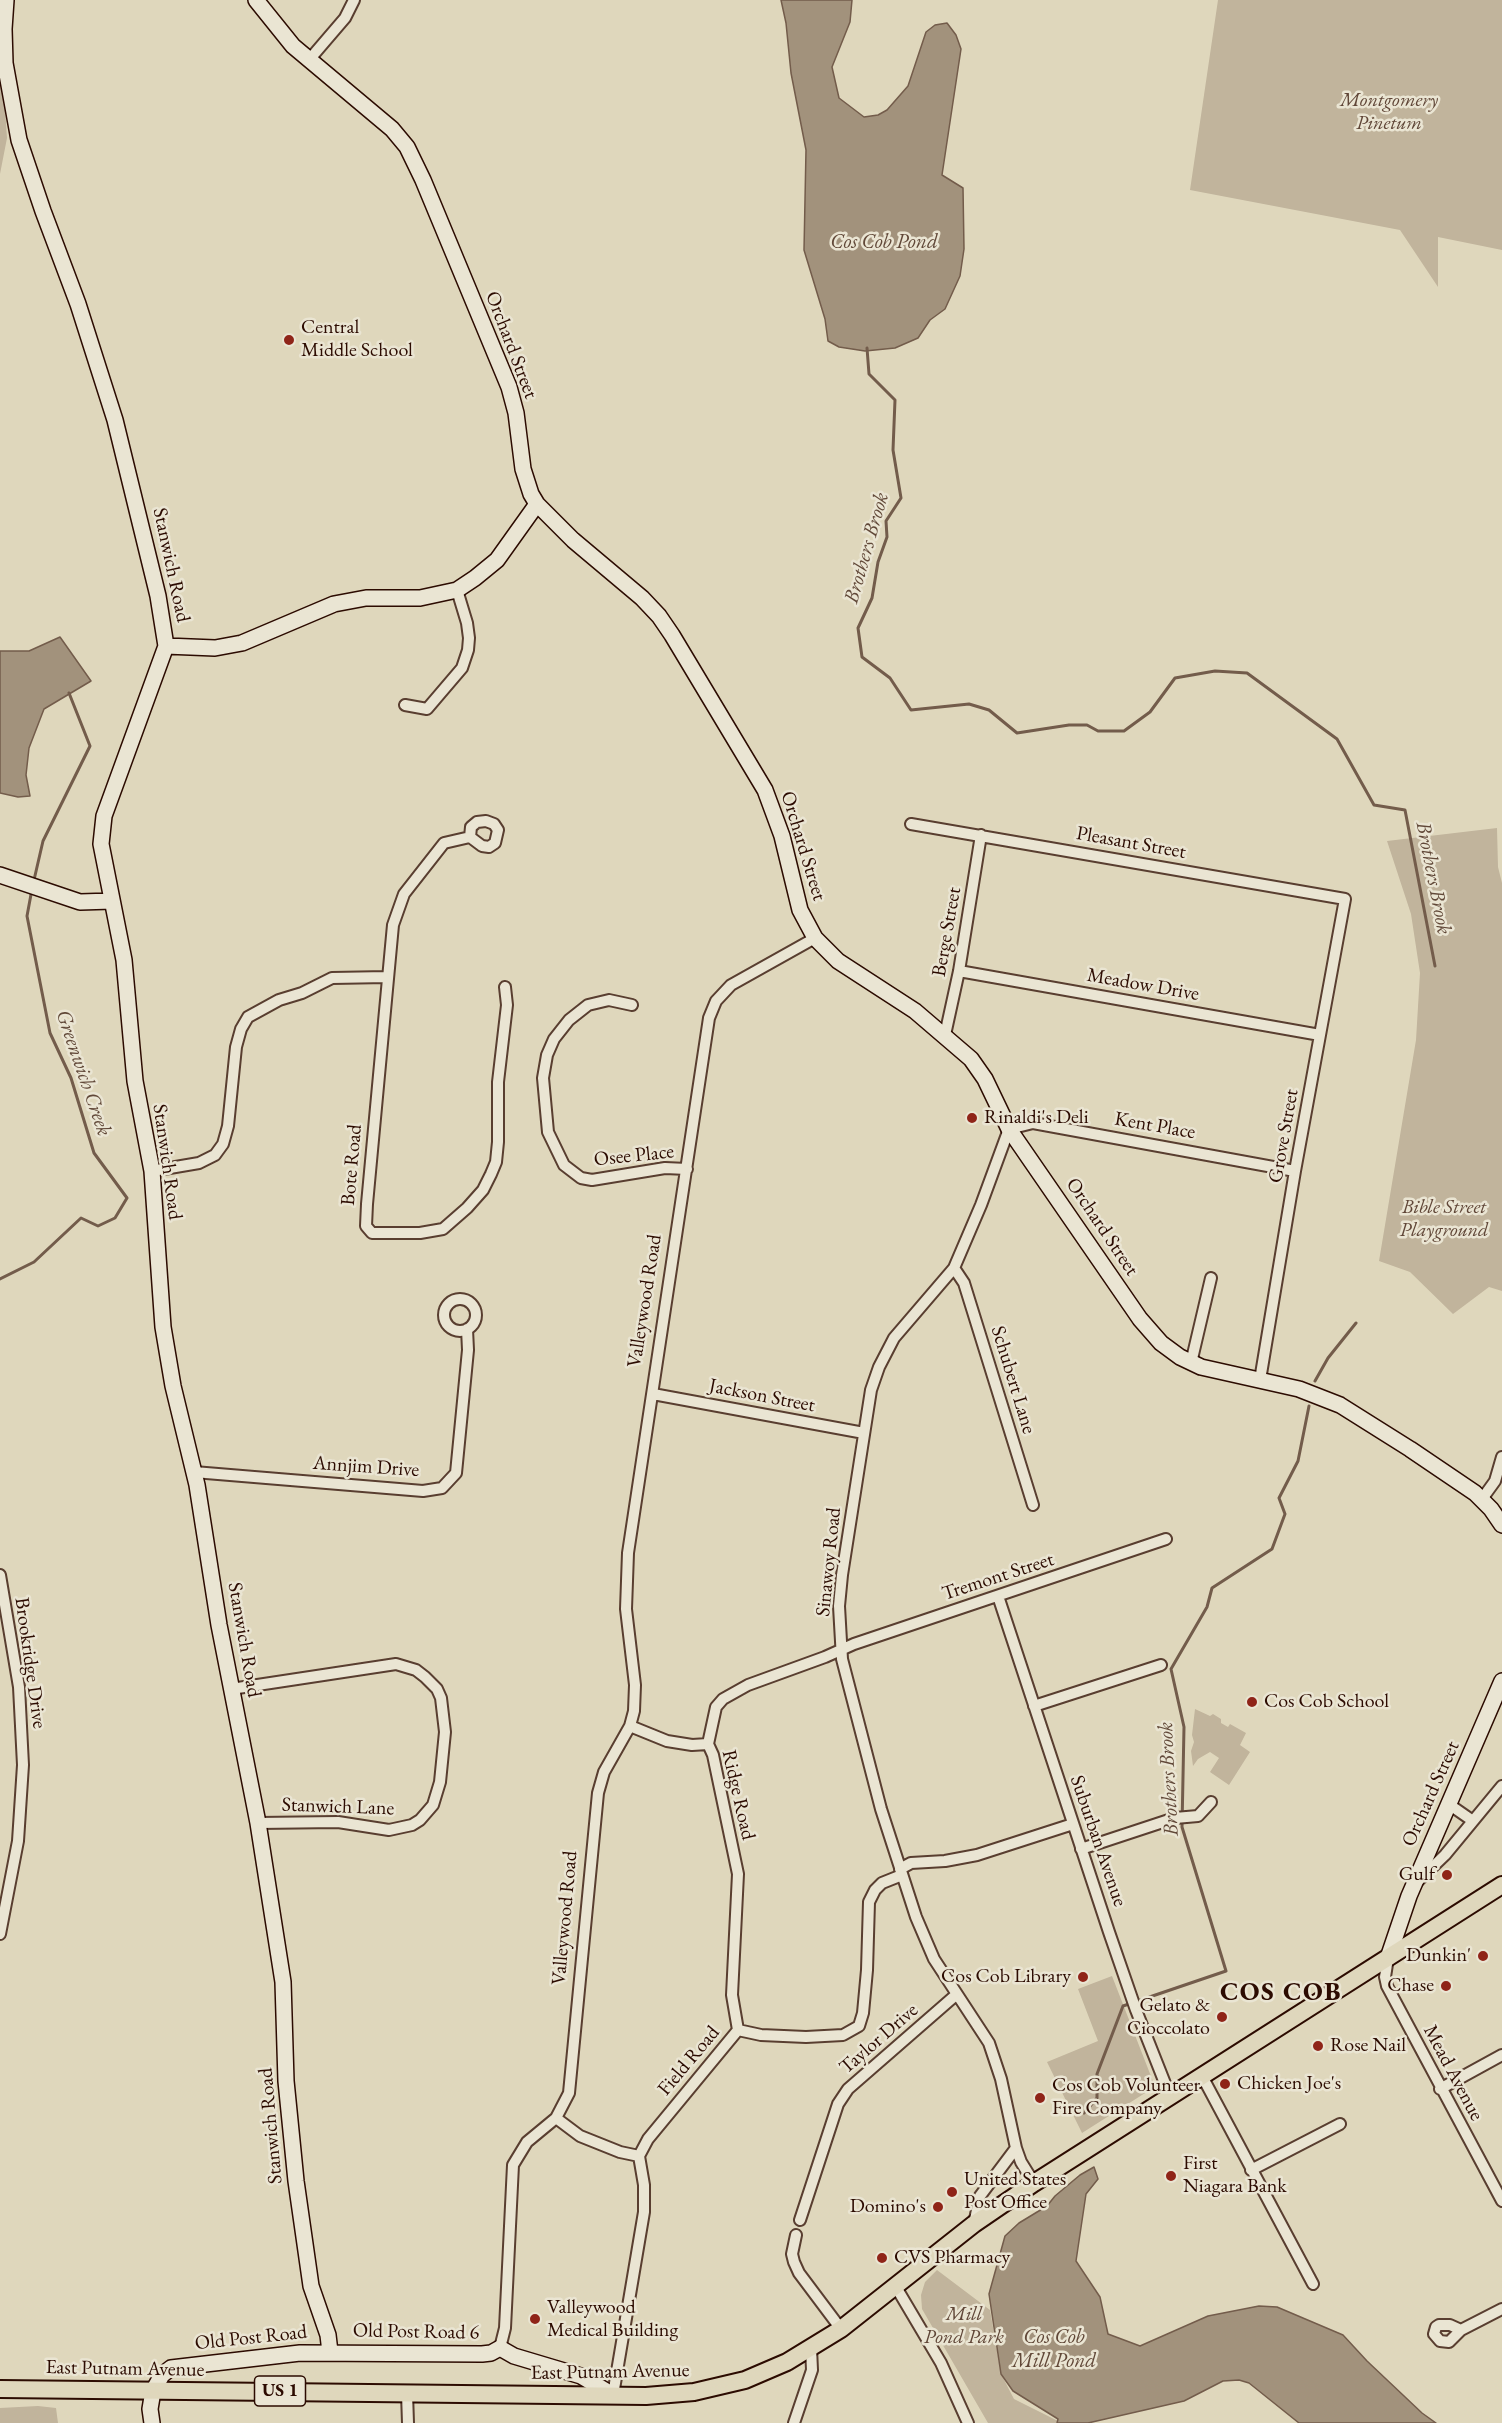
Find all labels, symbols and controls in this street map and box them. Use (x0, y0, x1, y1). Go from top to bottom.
park label: Montgomery Pinetum (1340, 89, 1438, 136)
water label: Cos Cob Pond (830, 229, 938, 255)
street label: Orchard Street (480, 288, 542, 402)
place label: Central Middle School (301, 316, 413, 363)
marker: Central Middle School (282, 333, 296, 347)
water label: Brothers Brook (839, 490, 895, 606)
street label: Stanwich Road (147, 506, 195, 624)
street label: Orchard Street (775, 788, 831, 904)
water label: Brothers Brook (1410, 820, 1456, 936)
street label: Pleasant Street (1074, 822, 1188, 864)
street label: Berge Street (927, 885, 967, 979)
street label: Meadow Drive (1085, 963, 1201, 1007)
water label: Greenwich Creek (50, 1007, 116, 1139)
street label: Grove Street (1264, 1087, 1304, 1185)
street label: Stanwich Road (147, 1103, 187, 1221)
place label: Rinaldi's Deli (984, 1106, 1089, 1130)
street label: Kent Place (1113, 1107, 1197, 1145)
marker: Rinaldi's Deli (965, 1111, 979, 1125)
street label: Bote Road (336, 1123, 368, 1207)
street label: Osee Place (593, 1140, 675, 1172)
street label: Orchard Street (1060, 1173, 1144, 1281)
park label: Bible Street Playground (1400, 1196, 1488, 1243)
street label: Valleywood Road (623, 1233, 667, 1369)
street label: Schubert Lane (985, 1323, 1041, 1437)
street label: Jackson Street (707, 1374, 817, 1418)
street label: Annjim Drive (312, 1451, 420, 1483)
street label: Sinawoy Road (811, 1506, 847, 1618)
street label: Tremont Street (939, 1548, 1057, 1606)
street label: Stanwich Road (222, 1581, 266, 1699)
street label: Brookridge Drive (9, 1596, 51, 1730)
place label: Cos Cob School (1264, 1690, 1389, 1714)
marker: Cos Cob School (1245, 1695, 1259, 1709)
water label: Brothers Brook (1153, 1721, 1185, 1837)
street label: Orchard Street (1397, 1737, 1465, 1851)
street label: Ridge Road (716, 1748, 760, 1842)
street label: Suburban Avenue (1064, 1772, 1132, 1910)
street label: Stanwich Lane (281, 1793, 395, 1821)
street label: Valleywood Road (547, 1850, 583, 1986)
place label: Gulf (1399, 1863, 1435, 1887)
marker: Gulf (1440, 1868, 1454, 1882)
place label: Dunkin' (1406, 1944, 1471, 1968)
marker: Dunkin' (1476, 1949, 1490, 1963)
place label: Cos Cob Library (941, 1965, 1071, 1989)
marker: Cos Cob Library (1076, 1970, 1090, 1984)
place label: Chase (1387, 1974, 1434, 1998)
district label: COS COB (1220, 1977, 1342, 2009)
marker: Chase (1439, 1979, 1453, 1993)
place label: Gelato & Cioccolato (1127, 1994, 1210, 2041)
street label: Taylor Drive (835, 1998, 923, 2080)
marker: Gelato & Cioccolato (1215, 2010, 1229, 2024)
street label: Field Road (653, 2021, 725, 2101)
street label: Mead Avenue (1418, 2021, 1488, 2125)
place label: Rose Nail (1330, 2034, 1406, 2058)
marker: Rose Nail (1311, 2039, 1325, 2053)
street label: Stanwich Road (254, 2067, 288, 2185)
place label: Chicken Joe's (1237, 2072, 1341, 2096)
place label: Cos Cob Volunteer Fire Company (1052, 2074, 1200, 2121)
marker: Chicken Joe's (1218, 2077, 1232, 2091)
marker: Cos Cob Volunteer Fire Company (1033, 2091, 1047, 2105)
place label: First Niagara Bank (1183, 2152, 1287, 2199)
place label: United States Post Office (964, 2168, 1066, 2215)
marker: First Niagara Bank (1164, 2169, 1178, 2183)
marker: United States Post Office (945, 2185, 959, 2199)
place label: Domino's (850, 2195, 926, 2219)
marker: Domino's (931, 2200, 945, 2214)
place label: CVS Pharmacy (894, 2246, 1010, 2270)
marker: CVS Pharmacy (875, 2251, 889, 2265)
place label: Valleywood Medical Building (547, 2296, 678, 2343)
park label: Mill Pond Park (924, 2303, 1004, 2350)
marker: Valleywood Medical Building (528, 2312, 542, 2326)
street label: Old Post Road 6 (353, 2319, 479, 2345)
street label: Old Post Road (194, 2320, 308, 2356)
water label: Cos Cob Mill Pond (1012, 2324, 1096, 2374)
street label: East Putnam Avenue (45, 2356, 205, 2382)
street label: East Putnam Avenue (530, 2359, 690, 2385)
road number: US 1 (254, 2376, 306, 2406)

